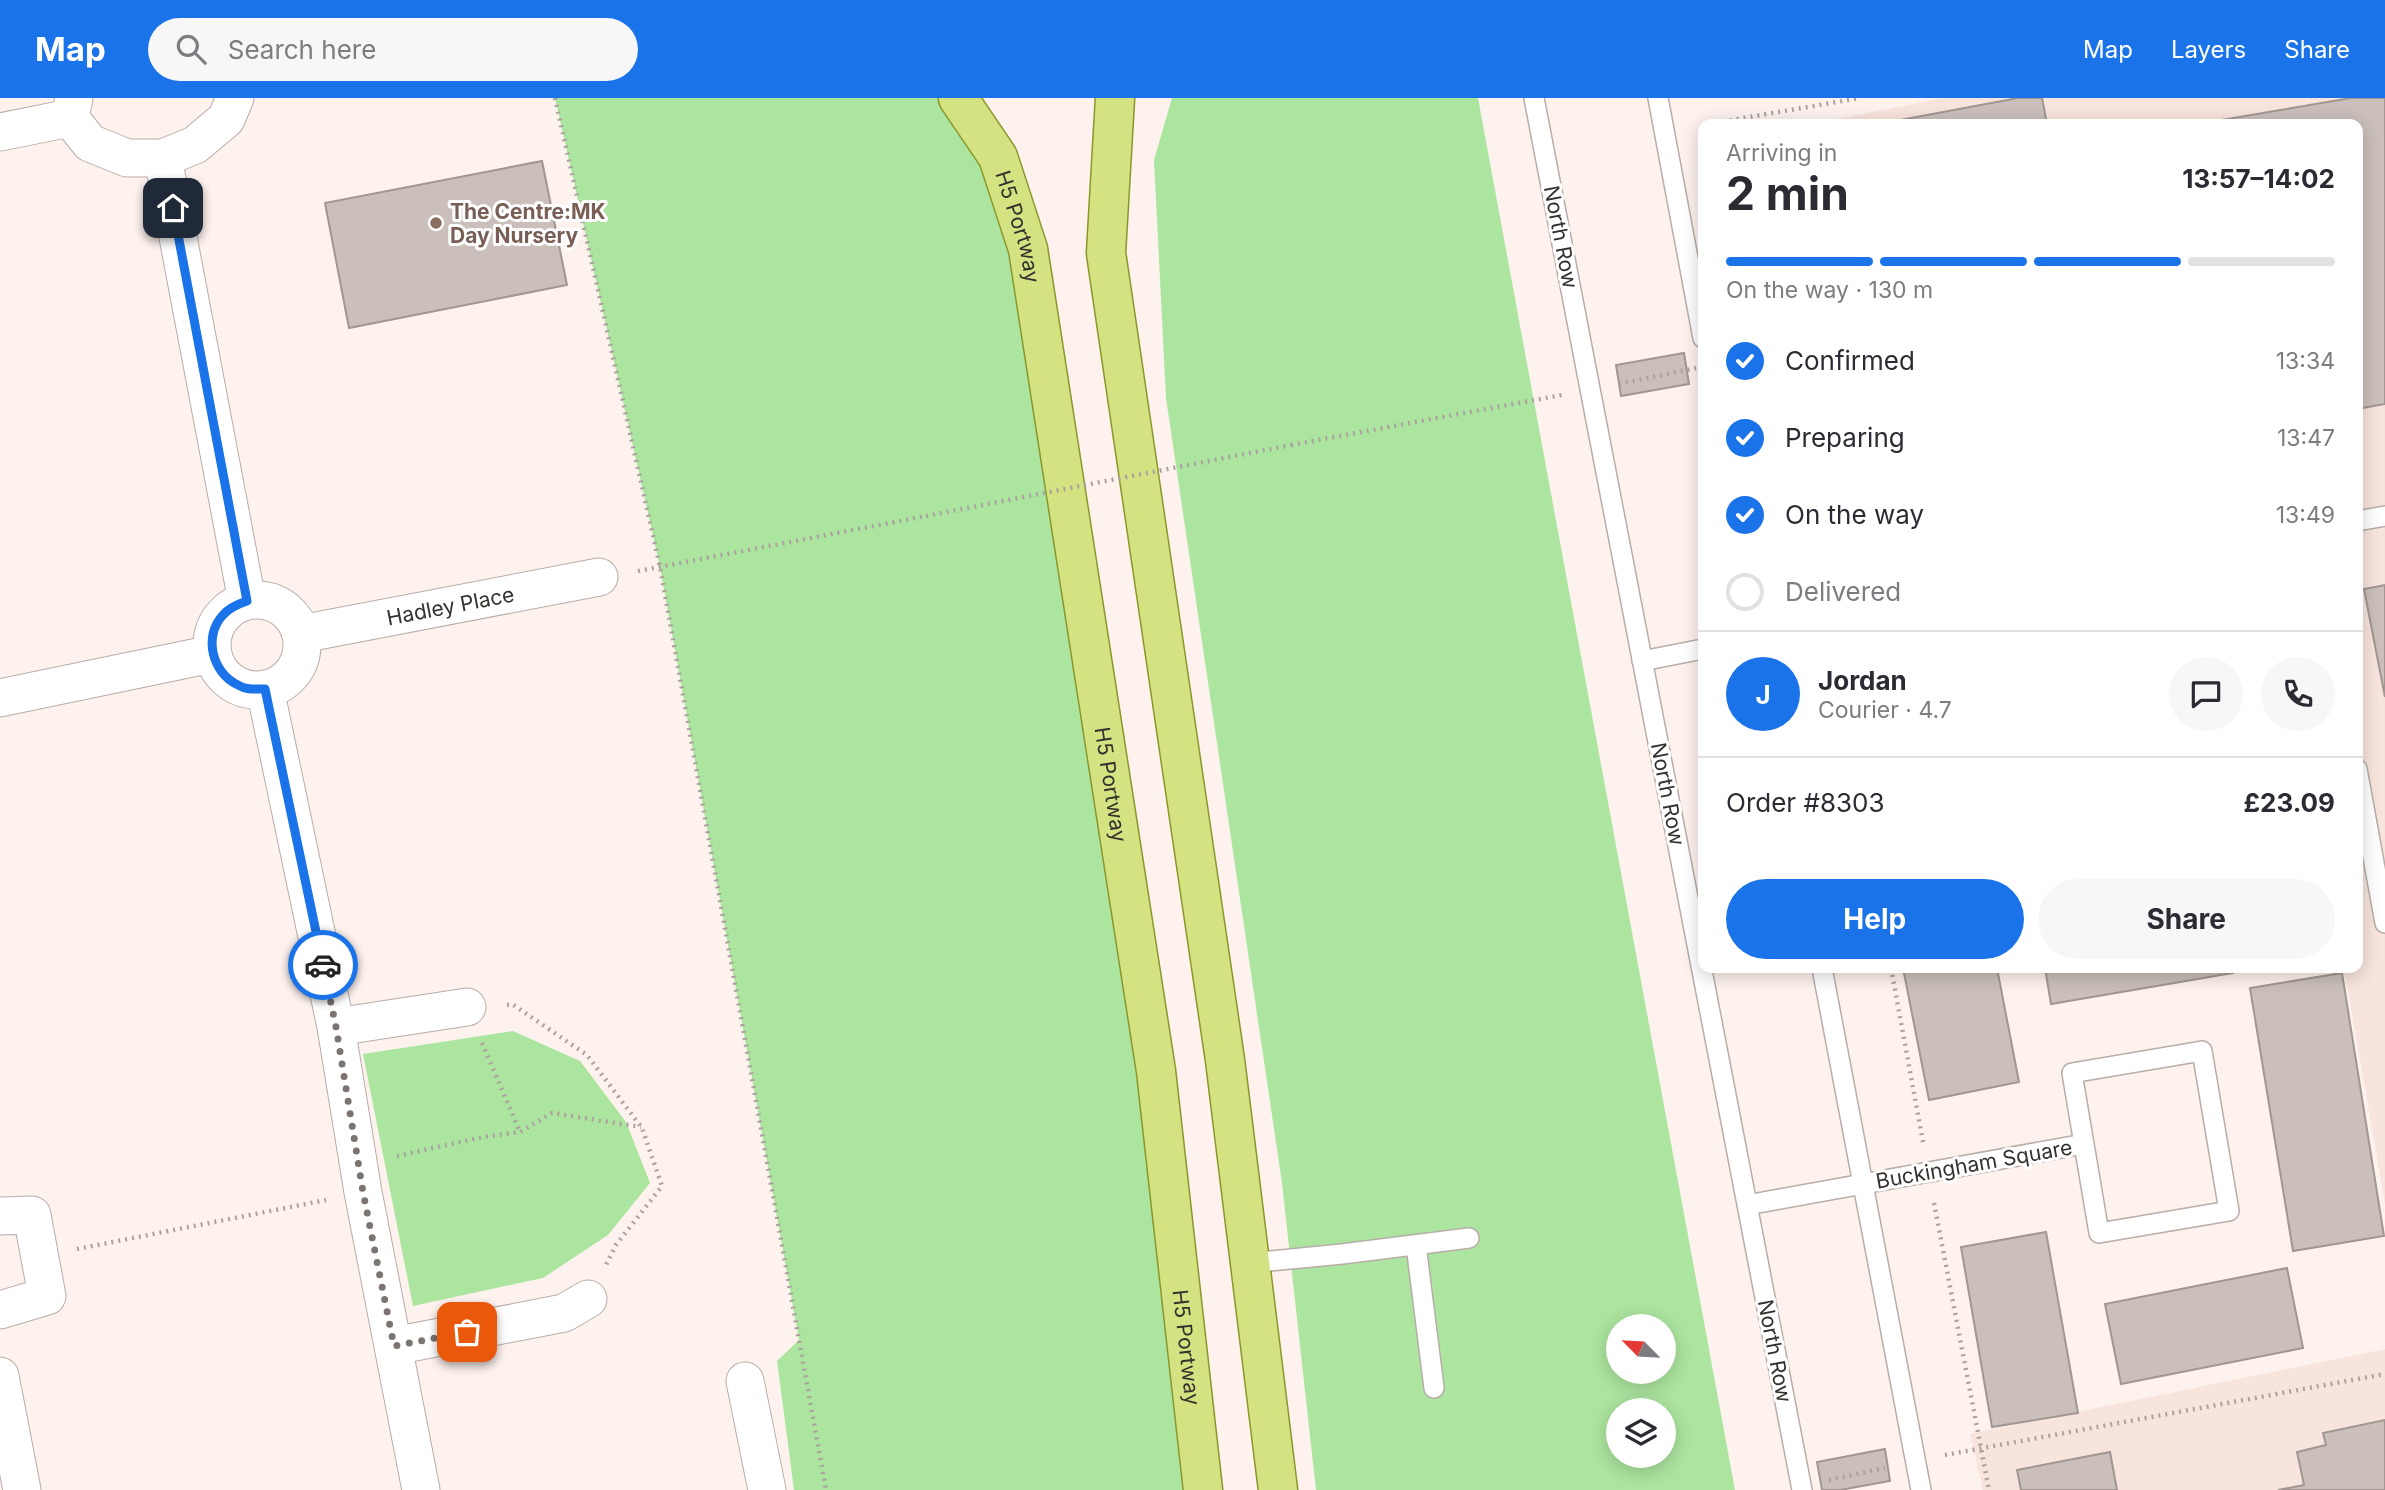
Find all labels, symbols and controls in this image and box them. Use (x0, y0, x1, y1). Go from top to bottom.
search box (148, 18, 638, 81)
text: Map (35, 29, 106, 69)
icon: search (172, 30, 210, 68)
text: Search here (228, 34, 376, 65)
text: Map (2083, 35, 2133, 64)
text: Layers (2171, 35, 2246, 64)
text: Share (2284, 35, 2350, 64)
text: Arriving in (1726, 139, 1837, 167)
text: 13:57–14:02 (2182, 163, 2335, 194)
text: 2 min (1726, 165, 1849, 221)
street label: H5 Portway (991, 167, 1046, 285)
pin (143, 178, 203, 238)
street label: North Row (1539, 183, 1583, 291)
icon: home (154, 189, 192, 227)
place label: The Centre:MK Day Nursery (450, 199, 606, 248)
marker: The Centre:MK Day Nursery (428, 215, 444, 231)
text: On the way · 130 m (1726, 276, 1933, 304)
icon: check (1726, 342, 1764, 380)
text: Confirmed (1785, 345, 1915, 376)
text: 13:34 (2276, 347, 2335, 375)
icon: check (1726, 419, 1764, 457)
text: Preparing (1785, 422, 1905, 453)
text: 13:47 (2277, 424, 2335, 452)
icon: check (1726, 496, 1764, 534)
text: On the way (1785, 499, 1924, 530)
text: 13:49 (2276, 501, 2335, 529)
text: Delivered (1785, 576, 1901, 607)
street label: Hadley Place (384, 581, 516, 630)
button: chat (2169, 657, 2243, 731)
button: phone (2261, 657, 2335, 731)
text: Jordan (1818, 665, 1907, 696)
text: J (1755, 679, 1771, 710)
text: Courier · 4.7 (1818, 696, 1952, 724)
street label: H5 Portway (1090, 725, 1133, 844)
street label: North Row (1646, 740, 1690, 848)
text: Order #8303 (1726, 787, 1885, 818)
text: £23.09 (2243, 787, 2335, 818)
button: Help (1726, 879, 2024, 959)
button: Share (2038, 879, 2335, 959)
courier (288, 930, 358, 1000)
icon: car (304, 946, 342, 984)
street label: Buckingham Square (1874, 1134, 2074, 1194)
street label: H5 Portway (1168, 1288, 1206, 1407)
street label: North Row (1753, 1297, 1797, 1405)
pin (437, 1302, 497, 1362)
icon: bag (448, 1313, 486, 1351)
north arrow (1606, 1314, 1676, 1384)
map controls (1606, 1314, 1676, 1468)
button: layers (1606, 1398, 1676, 1468)

